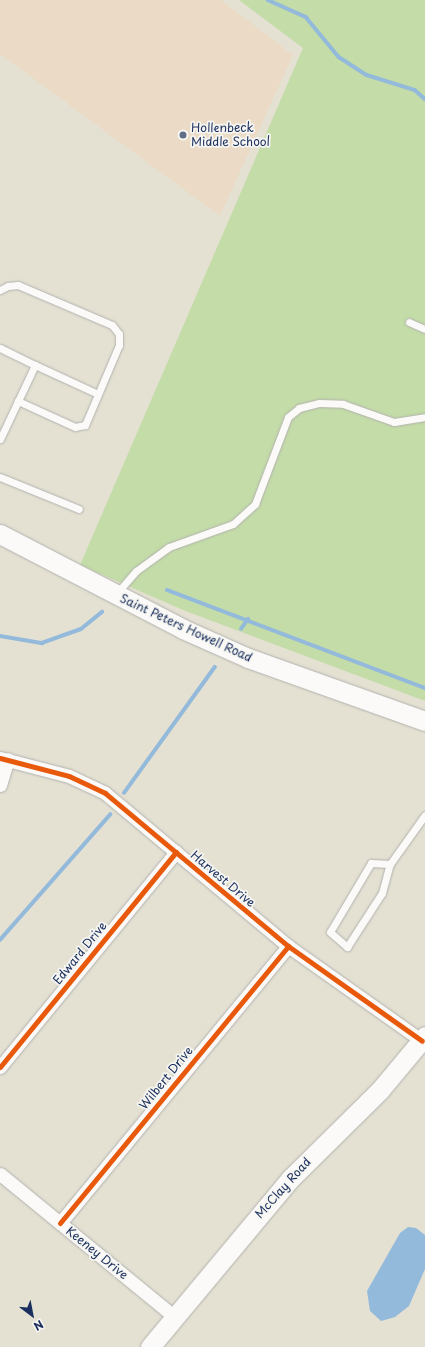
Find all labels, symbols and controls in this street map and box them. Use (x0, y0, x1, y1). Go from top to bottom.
place label: Hollenbeck Middle School (191, 121, 271, 149)
marker: Hollenbeck Middle School (178, 130, 188, 140)
street label: Saint Peters Howell Road (117, 591, 255, 665)
street label: Harvest Drive (188, 848, 258, 910)
street label: Edward Drive (50, 918, 110, 988)
street label: Wilbert Drive (136, 1044, 196, 1112)
street label: McClay Road (252, 1154, 314, 1222)
street label: Keeney Drive (63, 1224, 131, 1282)
north arrow (12, 1295, 52, 1335)
text: N (30, 1316, 47, 1335)

